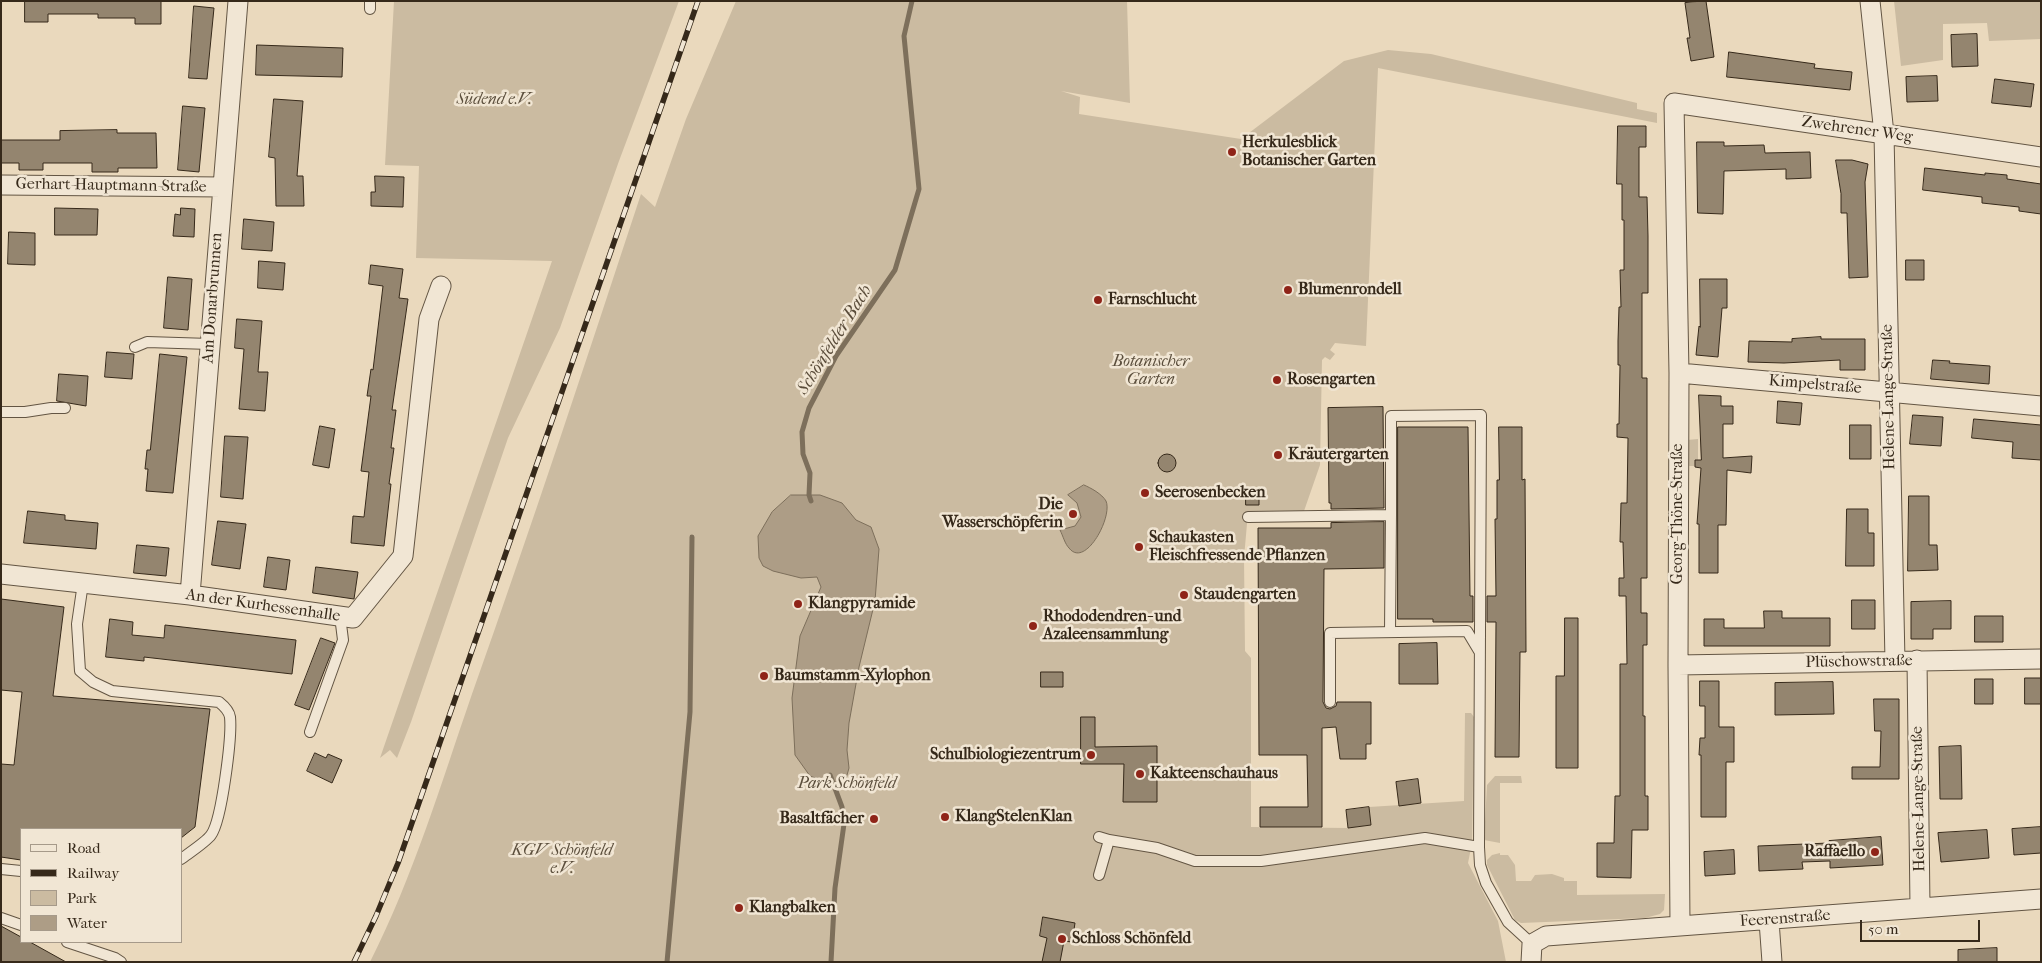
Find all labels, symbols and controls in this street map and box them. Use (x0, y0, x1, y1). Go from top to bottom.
park label: Südend e.V. (456, 90, 532, 110)
street label: Zwehrener Weg (1800, 113, 1914, 147)
place label: Herkulesblick Botanischer Garten (1242, 133, 1376, 171)
marker: Herkulesblick Botanischer Garten (1226, 146, 1238, 158)
street label: Gerhart-Hauptmann-Straße (15, 175, 207, 197)
street label: Am Donarbrunnen (199, 232, 227, 364)
place label: Blumenrondell (1298, 280, 1402, 300)
water label: Schönfelder Bach (793, 281, 877, 399)
marker: Blumenrondell (1282, 284, 1294, 296)
place label: Farnschlucht (1108, 290, 1197, 310)
marker: Farnschlucht (1092, 294, 1104, 306)
street label: Helene-Lange-Straße (1878, 324, 1900, 470)
park label: Botanischer Garten (1113, 352, 1189, 390)
place label: Rosengarten (1287, 370, 1375, 390)
street label: Kimpelstraße (1768, 371, 1862, 399)
marker: Rosengarten (1271, 374, 1283, 386)
street label: Georg-Thöne-Straße (1668, 444, 1688, 584)
place label: Kräutergarten (1288, 445, 1389, 465)
marker: Kräutergarten (1272, 449, 1284, 461)
place label: Seerosenbecken (1155, 483, 1265, 503)
marker: Seerosenbecken (1139, 487, 1151, 499)
place label: Die Wasserschöpferin (942, 495, 1063, 533)
marker: Die Wasserschöpferin (1067, 508, 1079, 520)
place label: Schaukasten Fleischfressende Pflanzen (1149, 528, 1325, 566)
marker: Schaukasten Fleischfressende Pflanzen (1133, 541, 1145, 553)
place label: Staudengarten (1194, 585, 1296, 605)
street label: An der Kurhessenhalle (184, 586, 342, 626)
marker: Staudengarten (1178, 589, 1190, 601)
place label: Klangpyramide (808, 594, 915, 614)
marker: Klangpyramide (792, 598, 804, 610)
place label: Rhododendren- und Azaleensammlung (1043, 607, 1181, 645)
marker: Rhododendren- und Azaleensammlung (1027, 620, 1039, 632)
street label: Plüschowstraße (1805, 651, 1913, 673)
place label: Baumstamm-Xylophon (774, 666, 931, 686)
marker: Baumstamm-Xylophon (758, 670, 770, 682)
street label: Helene-Lange-Straße (1908, 726, 1930, 872)
place label: Schulbiologiezentrum (930, 745, 1081, 765)
marker: Schulbiologiezentrum (1085, 749, 1097, 761)
place label: Kakteenschauhaus (1150, 764, 1278, 784)
marker: Kakteenschauhaus (1134, 768, 1146, 780)
park label: Park Schönfeld (798, 774, 896, 794)
place label: KlangStelenKlan (955, 807, 1072, 827)
place label: Basaltfächer (780, 809, 864, 829)
marker: KlangStelenKlan (939, 811, 951, 823)
marker: Basaltfächer (868, 813, 880, 825)
legend (20, 828, 182, 943)
text: Road (67, 839, 100, 857)
park label: KGV Schönfeld e.V. (512, 841, 612, 879)
place label: Raffaello (1804, 842, 1865, 862)
marker: Raffaello (1869, 846, 1881, 858)
text: Railway (67, 864, 119, 882)
text: Park (67, 889, 97, 907)
place label: Klangbalken (749, 898, 836, 918)
marker: Klangbalken (733, 902, 745, 914)
street label: Feerenstraße (1739, 906, 1831, 932)
scale bar (1862, 910, 1982, 942)
text: Water (67, 914, 107, 932)
text: 50 m (1868, 920, 1898, 938)
place label: Schloss Schönfeld (1072, 929, 1191, 949)
marker: Schloss Schönfeld (1056, 933, 1068, 945)

